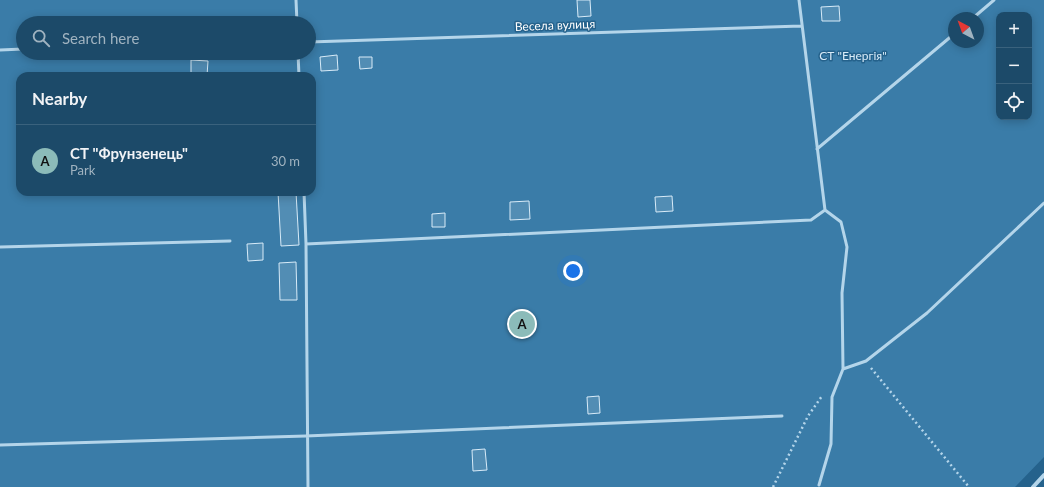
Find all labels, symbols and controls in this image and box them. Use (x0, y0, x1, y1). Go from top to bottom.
north arrow (948, 12, 984, 48)
map controls (996, 12, 1032, 120)
button: + (996, 12, 1032, 48)
search box (16, 16, 316, 60)
street label: Весела вулиця (514, 16, 596, 34)
icon: search (30, 27, 52, 49)
text: Search here (62, 29, 139, 47)
park label: СТ "Енергія" (819, 48, 887, 63)
button: − (996, 48, 1032, 84)
button: locate (996, 84, 1032, 120)
text: Nearby (32, 88, 87, 109)
text: СТ "Фрунзенець" (70, 144, 188, 162)
text: A (40, 153, 50, 169)
text: 30 m (271, 153, 300, 169)
text: Park (70, 162, 95, 178)
your location (563, 261, 583, 281)
pin: A (509, 309, 535, 339)

